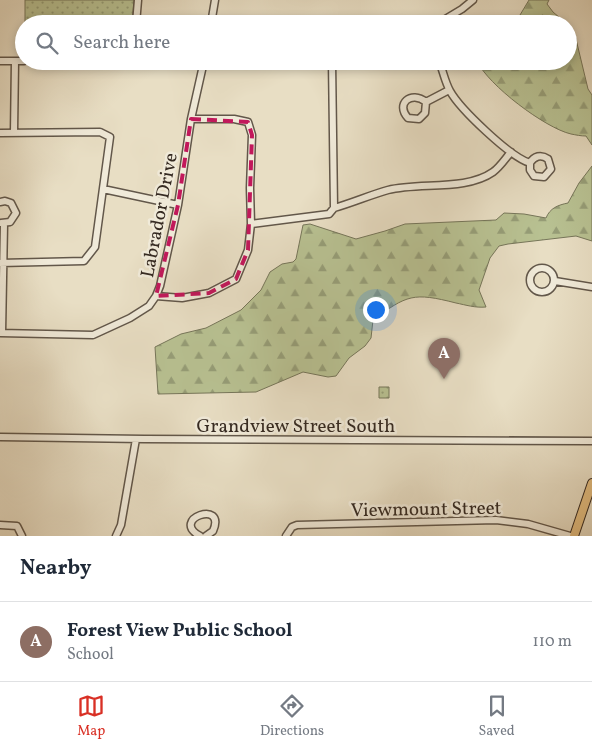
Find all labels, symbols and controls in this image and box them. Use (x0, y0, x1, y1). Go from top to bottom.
search box (15, 15, 577, 70)
icon: search (33, 29, 61, 57)
text: Search here (73, 30, 170, 56)
street label: Labrador Drive (135, 151, 185, 280)
your location (363, 297, 389, 323)
pin: A (428, 338, 460, 379)
street label: Grandview Street South (197, 414, 395, 440)
street label: Viewmount Street (351, 496, 502, 524)
text: Nearby (20, 554, 91, 583)
text: Forest View Public School (67, 618, 292, 644)
text: A (30, 631, 42, 653)
text: 110 m (533, 631, 572, 653)
text: School (67, 644, 114, 666)
tab: Map (77, 692, 105, 741)
tab: Directions (260, 692, 324, 741)
tab: Saved (479, 692, 515, 741)

